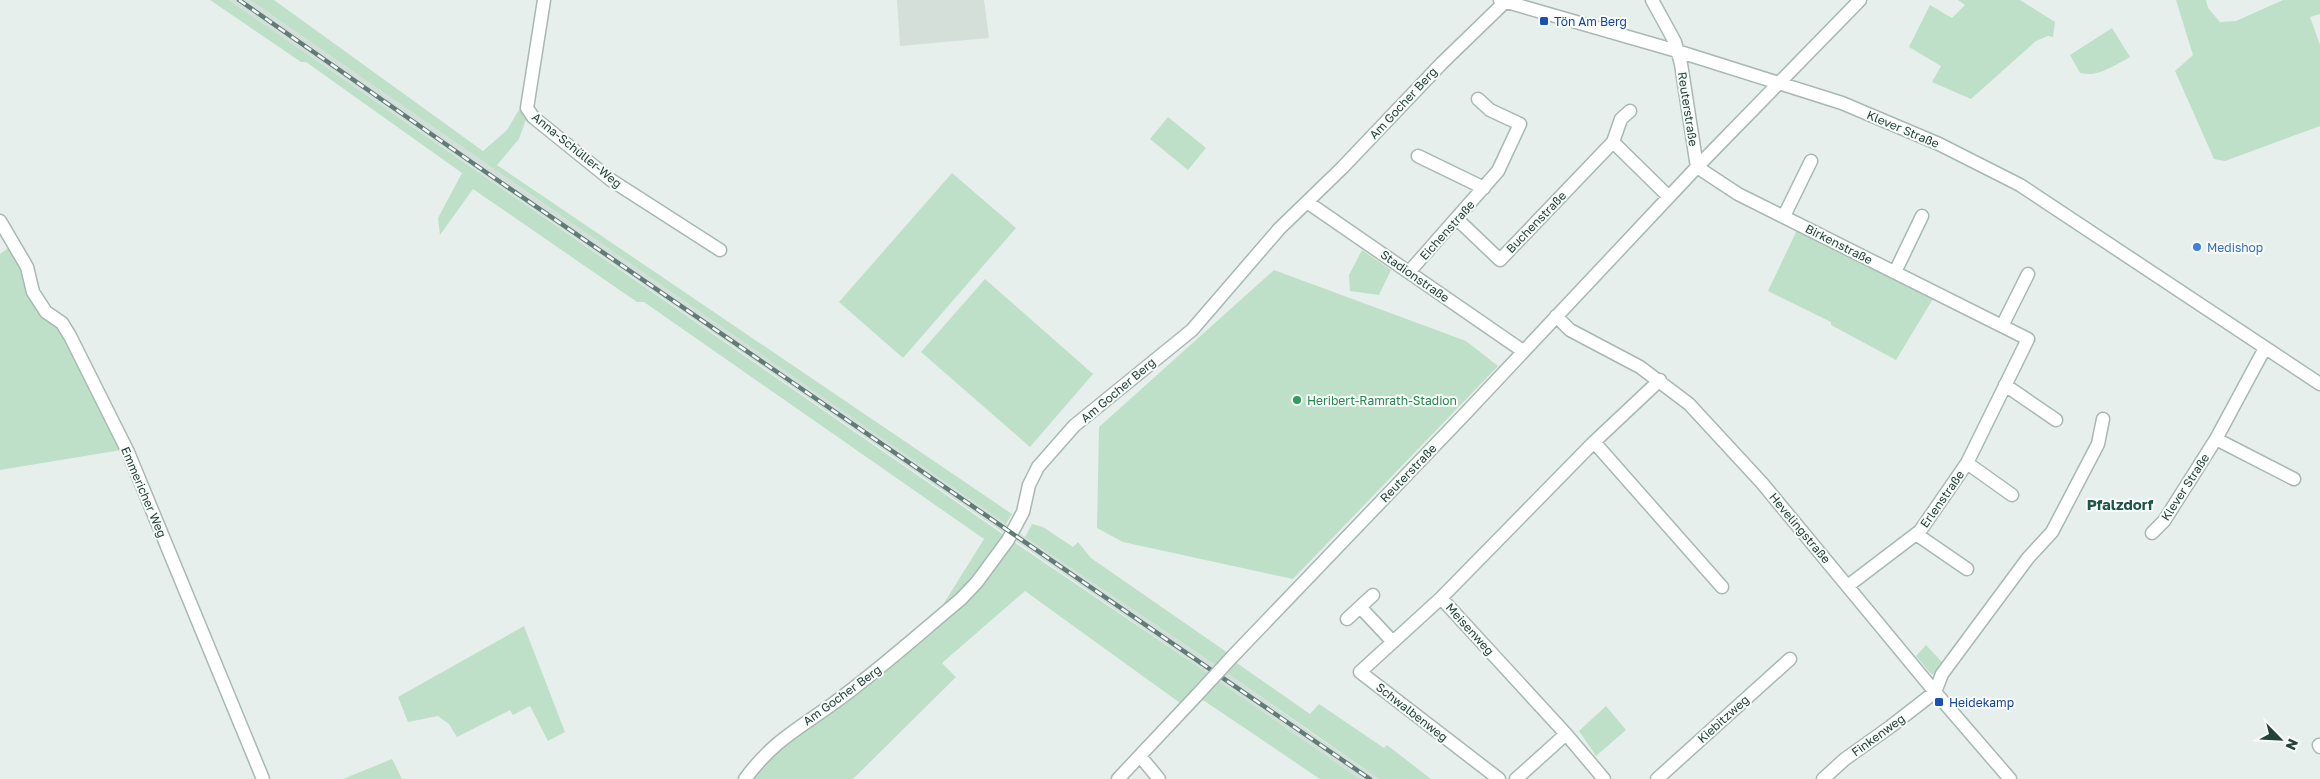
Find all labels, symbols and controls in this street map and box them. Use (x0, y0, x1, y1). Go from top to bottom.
place label: Tön Am Berg (1554, 14, 1627, 29)
marker: Tön Am Berg (1538, 15, 1550, 27)
street label: Am Gocher Berg (1366, 64, 1440, 142)
street label: Reuterstraße (1675, 71, 1701, 147)
street label: Klever Straße (1865, 107, 1942, 151)
street label: Anna-Schüller-Weg (529, 109, 625, 191)
street label: Buchenstraße (1503, 188, 1569, 256)
street label: Eichenstraße (1416, 197, 1478, 263)
street label: Birkenstraße (1803, 221, 1875, 267)
place label: Medishop (2207, 240, 2263, 255)
marker: Medishop (2191, 241, 2203, 253)
street label: Stadionstraße (1378, 247, 1452, 305)
street label: Am Gocher Berg (1078, 354, 1158, 426)
place label: Heribert-Ramrath-Stadion (1307, 393, 1457, 408)
marker: Heribert-Ramrath-Stadion (1291, 394, 1303, 406)
street label: Reuterstraße (1377, 441, 1440, 505)
street label: Emmericher Weg (118, 444, 170, 540)
street label: Klever Straße (2158, 451, 2212, 523)
street label: Erlenstraße (1917, 467, 1967, 531)
street label: Hevelingstraße (1766, 490, 1834, 566)
district label: Pfalzdorf (2087, 495, 2154, 513)
street label: Meisenweg (1443, 600, 1497, 658)
street label: Am Gocher Berg (800, 662, 884, 728)
street label: Schwalbenweg (1373, 679, 1451, 745)
street label: Kiebitzweg (1694, 692, 1752, 746)
place label: Heidekamp (1949, 695, 2014, 710)
marker: Heidekamp (1933, 696, 1945, 708)
street label: Finkenweg (1848, 711, 1908, 759)
north arrow (2255, 714, 2305, 764)
text: N (2282, 736, 2302, 753)

